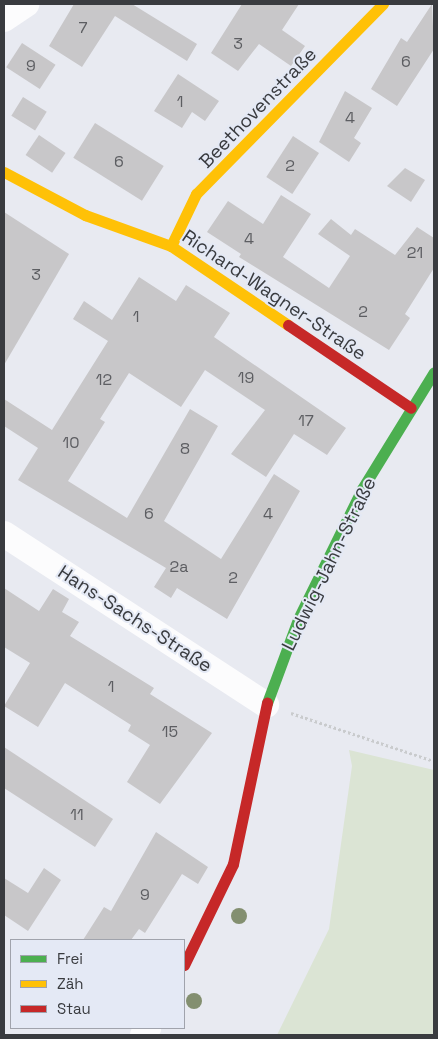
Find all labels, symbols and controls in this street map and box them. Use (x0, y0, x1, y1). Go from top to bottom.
house number: 7 (78, 18, 88, 38)
house number: 3 (233, 34, 243, 54)
street label: Beethovenstraße (195, 43, 321, 173)
house number: 6 (401, 52, 411, 72)
house number: 9 (26, 56, 36, 76)
house number: 1 (177, 92, 183, 112)
house number: 4 (345, 108, 355, 128)
house number: 6 (114, 152, 124, 172)
house number: 2 (285, 156, 295, 176)
street label: Richard-Wagner-Straße (178, 225, 370, 365)
house number: 4 (244, 229, 254, 249)
house number: 21 (407, 243, 423, 263)
house number: 3 (31, 265, 41, 285)
house number: 2 (358, 302, 368, 322)
house number: 1 (133, 307, 139, 327)
house number: 19 (238, 368, 254, 388)
house number: 12 (96, 370, 112, 390)
house number: 17 (298, 411, 314, 431)
house number: 10 (63, 433, 79, 453)
house number: 8 (180, 439, 190, 459)
street label: Ludwig-Jahn-Straße (277, 474, 381, 654)
house number: 6 (144, 504, 154, 524)
house number: 4 (263, 504, 273, 524)
house number: 2a (170, 557, 188, 577)
street label: Hans-Sachs-Straße (54, 561, 216, 677)
house number: 2 (228, 568, 238, 588)
house number: 1 (108, 677, 114, 697)
house number: 15 (162, 722, 178, 742)
house number: 11 (70, 805, 84, 825)
house number: 9 (140, 885, 150, 905)
legend (10, 939, 185, 1029)
text: Frei (57, 949, 83, 968)
text: Zäh (57, 974, 83, 993)
text: Stau (57, 999, 91, 1018)

